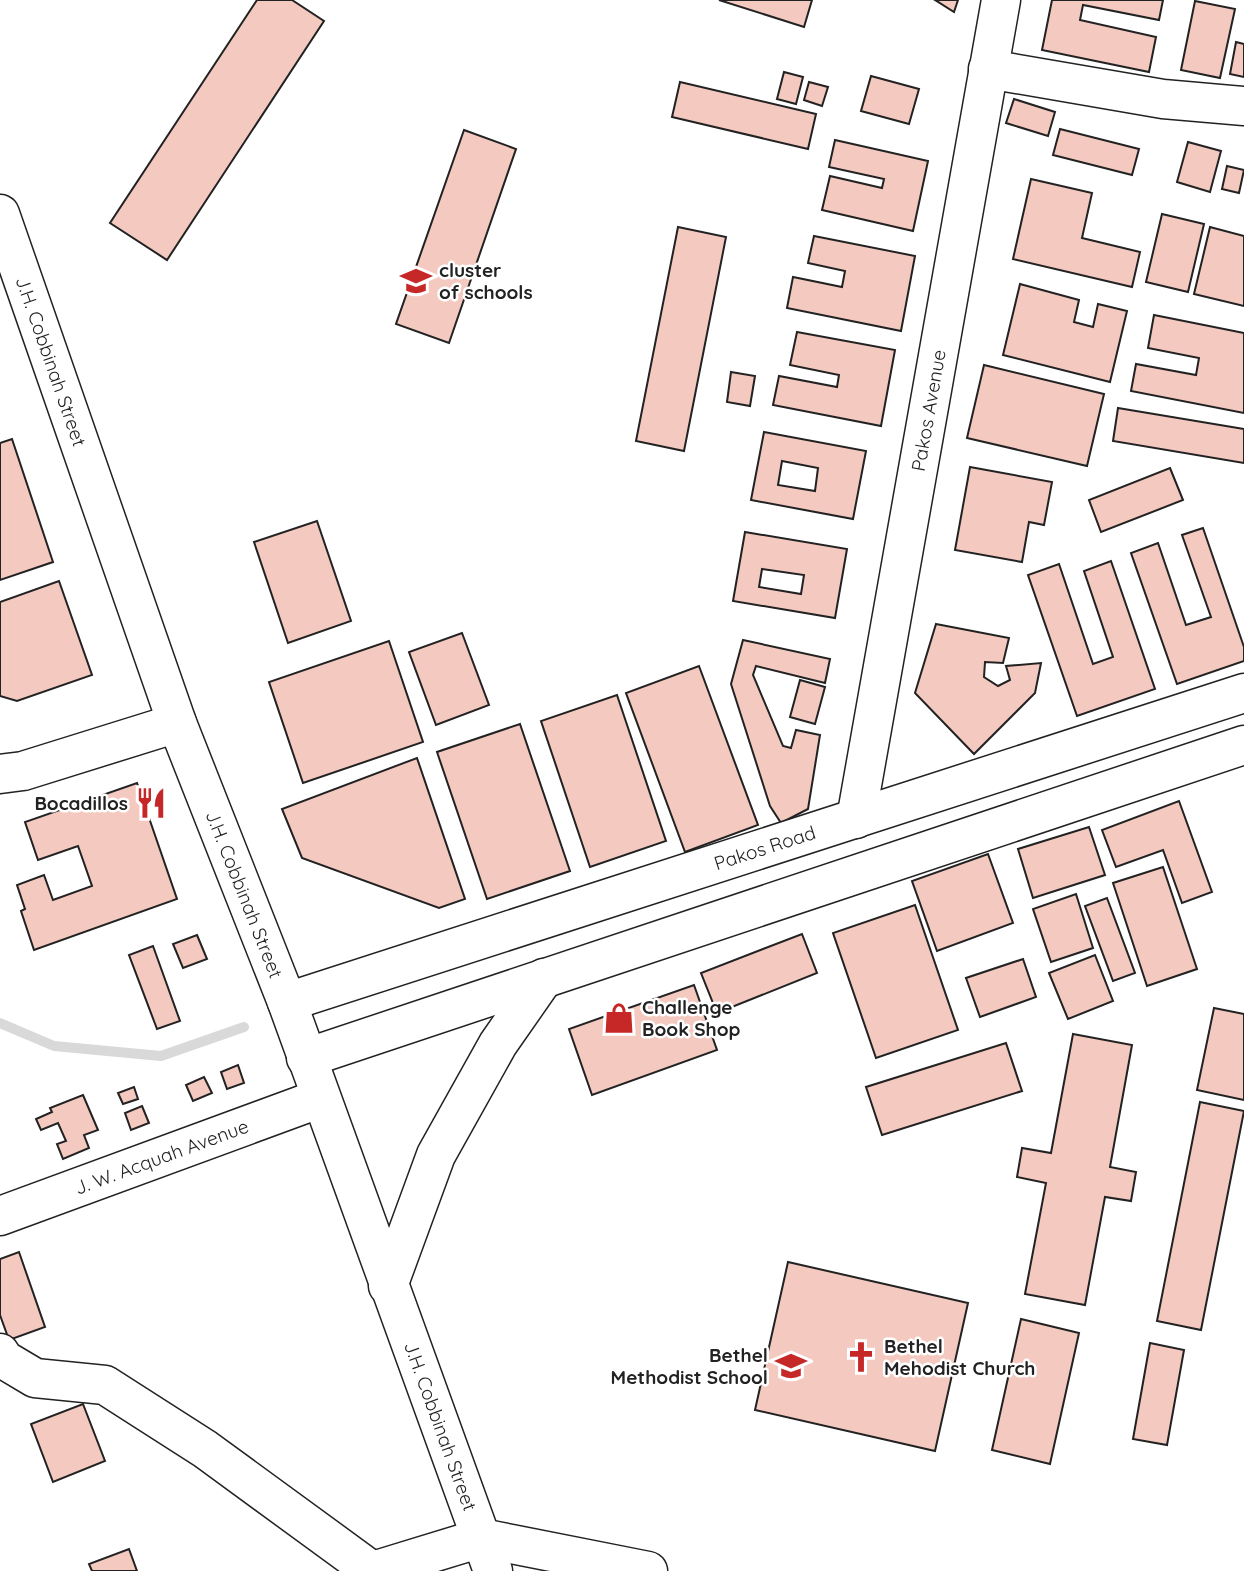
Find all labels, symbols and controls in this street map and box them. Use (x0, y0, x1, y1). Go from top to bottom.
place label: cluster of schools (439, 258, 533, 304)
school or university icon: cluster of schools (399, 264, 433, 298)
street label: J.H. Cobbinah Street (11, 273, 92, 449)
street label: Pakos Avenue (906, 348, 951, 473)
restaurant icon: Bocadillos (134, 786, 168, 820)
place label: Bocadillos (34, 791, 128, 815)
street label: J.H. Cobbinah Street (201, 807, 288, 982)
street label: Pakos Road (711, 820, 818, 875)
place label: Challenge Book Shop (642, 995, 741, 1041)
shop icon: Challenge Book Shop (602, 1001, 636, 1035)
street label: J. W. Acquah Avenue (71, 1114, 252, 1200)
place label: Bethel Mehodist Church (884, 1334, 1035, 1380)
street label: J.H. Cobbinah Street (399, 1338, 482, 1514)
church icon: Bethel Mehodist Church (844, 1340, 878, 1374)
place label: Bethel Methodist School (611, 1343, 768, 1389)
school or university icon: Bethel Methodist School (774, 1349, 808, 1383)

